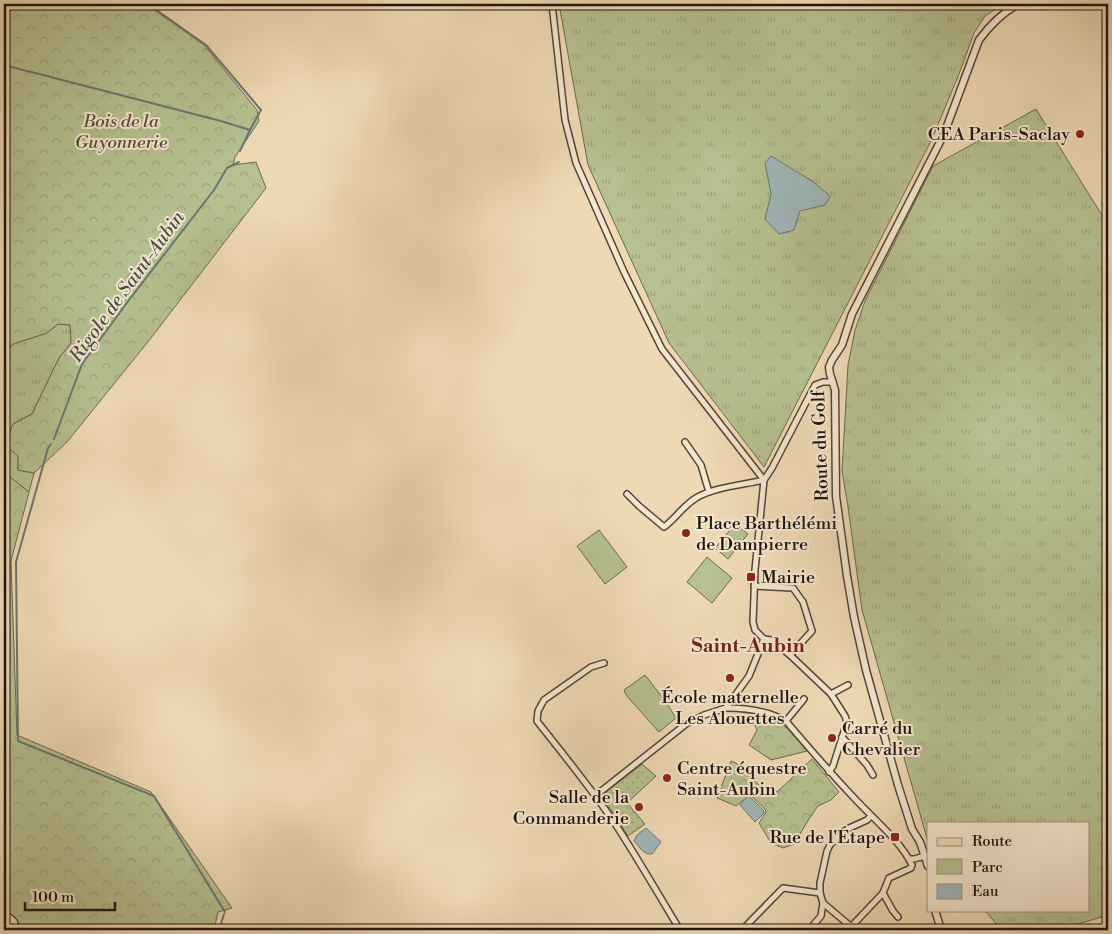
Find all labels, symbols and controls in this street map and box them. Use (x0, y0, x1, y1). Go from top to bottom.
park label: Bois de la Guyonnerie (75, 110, 168, 154)
place label: CEA Paris-Saclay (928, 123, 1070, 146)
marker: CEA Paris-Saclay (1074, 128, 1086, 140)
water label: Rigole de Saint-Aubin (63, 206, 190, 368)
street label: Route du Golf (807, 389, 834, 502)
place label: Place Barthélémi de Dampierre (696, 512, 837, 556)
marker: Place Barthélémi de Dampierre (680, 527, 692, 539)
place label: Mairie (761, 566, 815, 589)
marker: Mairie (745, 571, 757, 583)
district label: Saint-Aubin (691, 634, 805, 659)
marker: École maternelle Les Alouettes (724, 672, 736, 684)
place label: École maternelle Les Alouettes (661, 686, 799, 730)
place label: Carré du Chevalier (842, 717, 920, 761)
marker: Carré du Chevalier (826, 732, 838, 744)
place label: Centre équestre Saint-Aubin (677, 757, 807, 801)
marker: Centre équestre Saint-Aubin (661, 772, 673, 784)
place label: Salle de la Commanderie (513, 786, 630, 830)
marker: Salle de la Commanderie (633, 801, 645, 813)
legend (927, 822, 1090, 912)
place label: Rue de l'Étape (769, 826, 885, 849)
marker: Rue de l'Étape (889, 831, 901, 843)
text: Route (972, 832, 1012, 851)
text: Parc (972, 858, 1003, 877)
scale bar (25, 879, 115, 911)
text: Eau (972, 882, 999, 901)
text: 100 m (32, 888, 74, 907)

